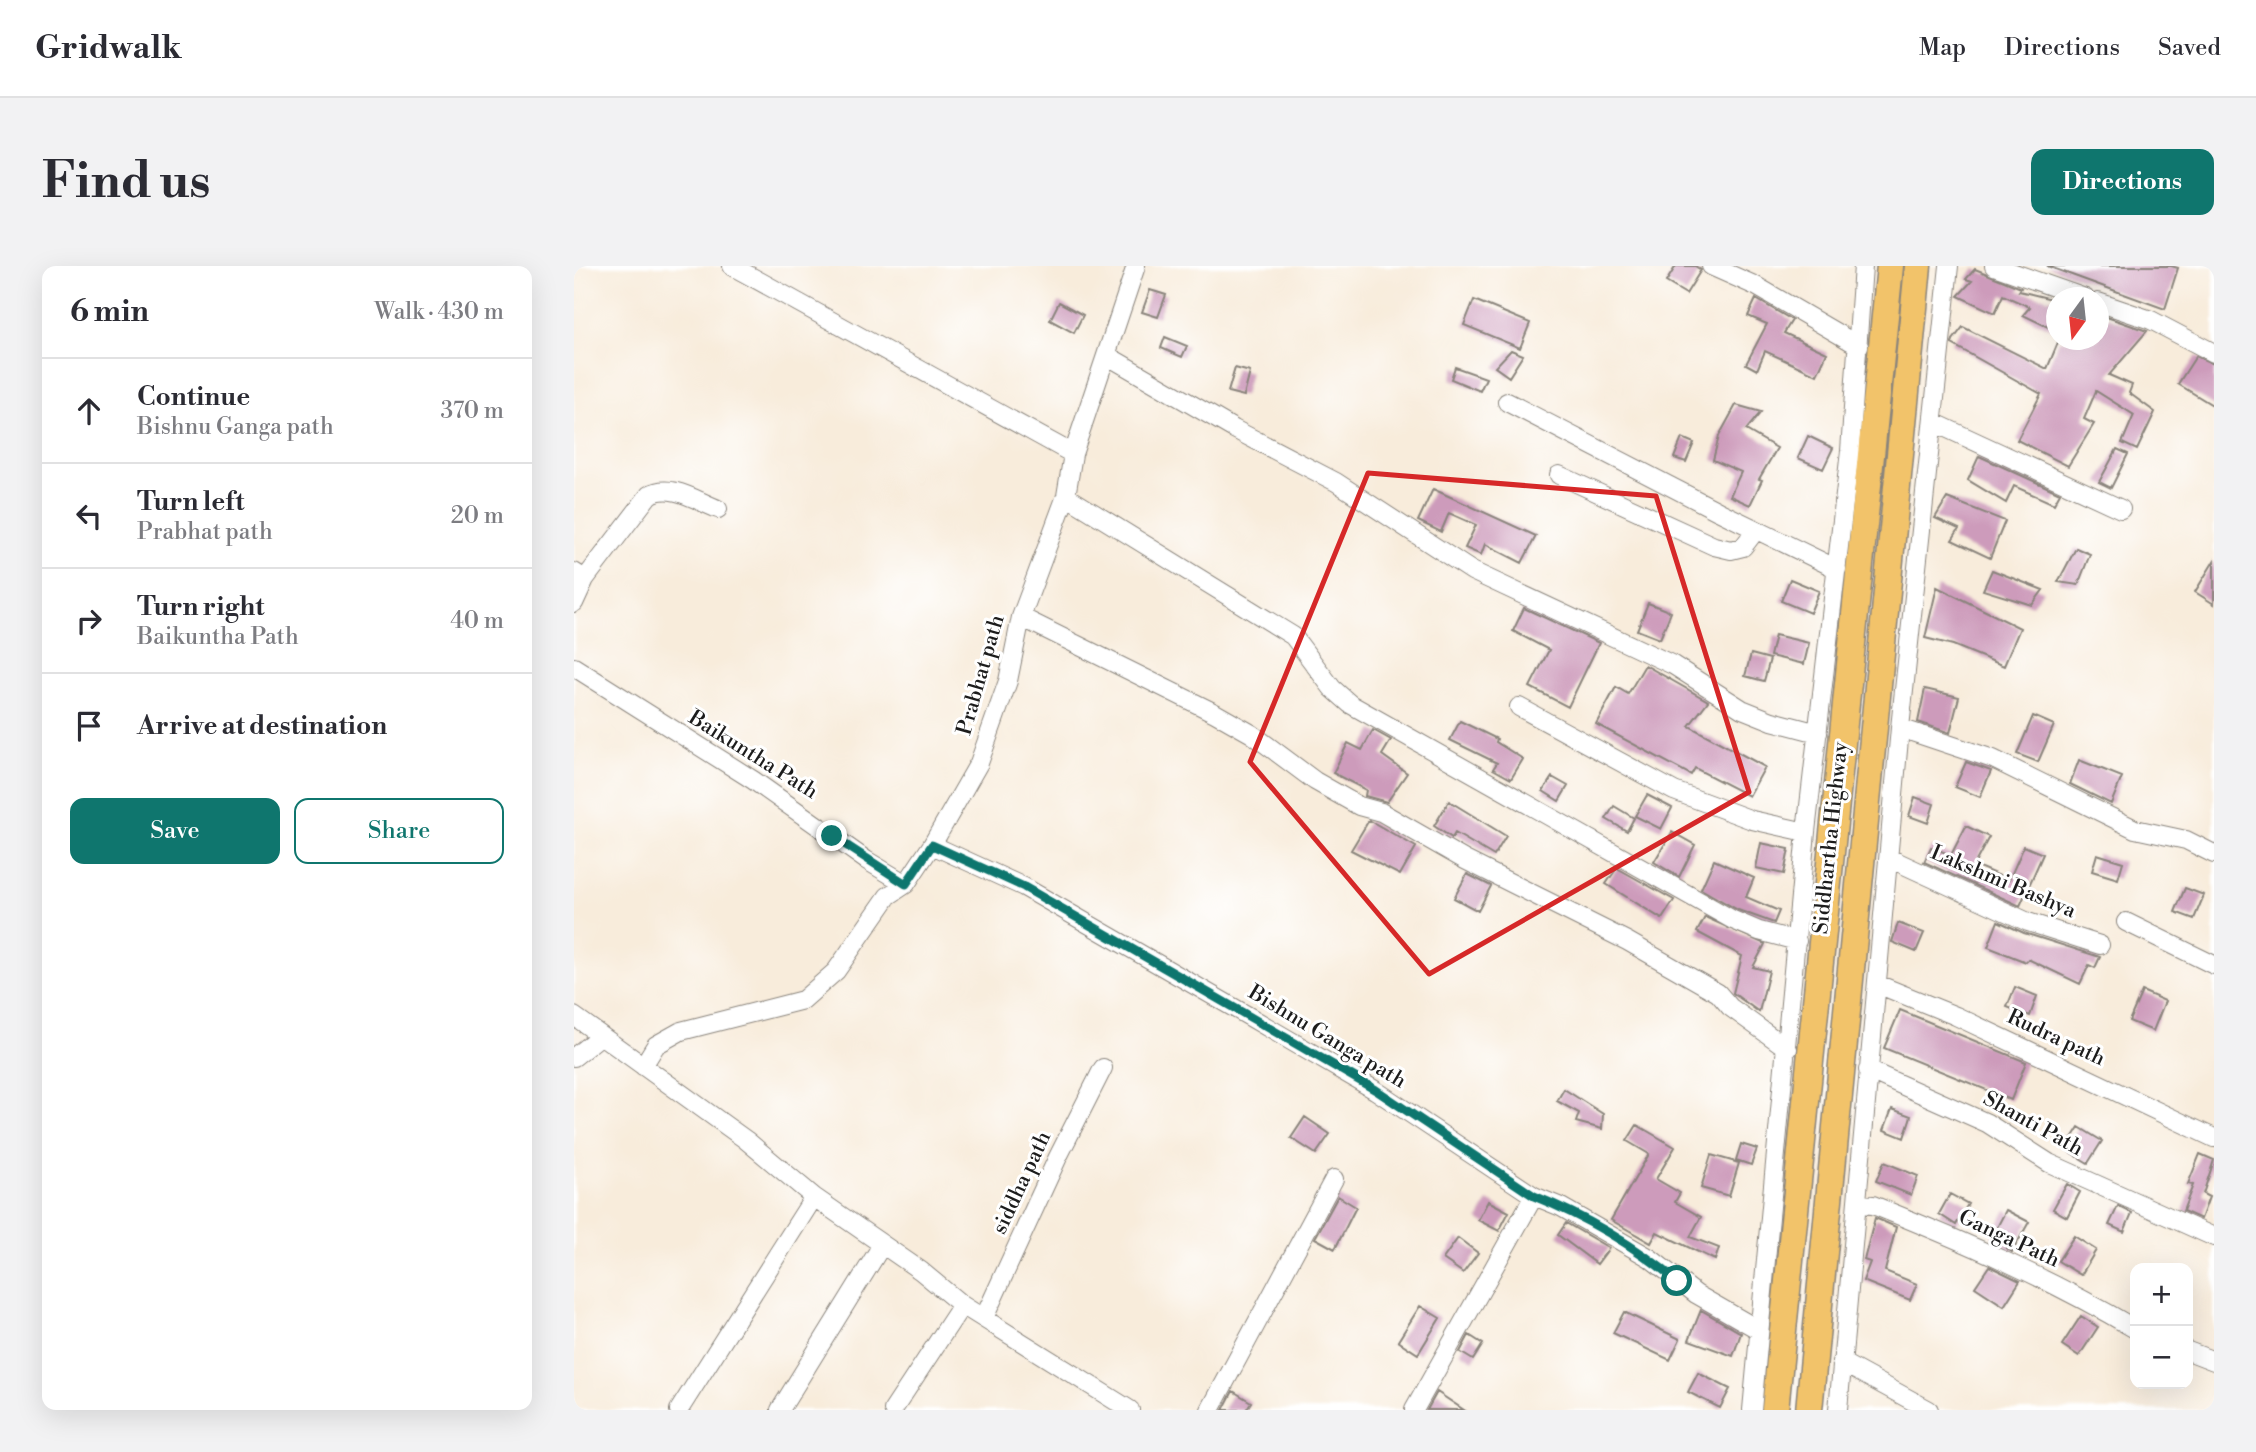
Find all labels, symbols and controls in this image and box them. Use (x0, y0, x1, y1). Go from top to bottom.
text: Gridwalk (35, 28, 182, 69)
text: Map (1919, 33, 1966, 63)
text: Directions (2004, 33, 2120, 63)
text: Saved (2158, 33, 2221, 63)
button: Directions (2031, 149, 2214, 215)
text: Find us (42, 152, 211, 213)
north arrow (2046, 287, 2109, 350)
text: 6 min (70, 293, 149, 331)
text: Walk · 430 m (374, 298, 504, 326)
text: Continue (137, 381, 250, 413)
icon: ahead (70, 392, 108, 430)
text: 370 m (441, 397, 504, 425)
text: Bishnu Ganga path (137, 413, 334, 441)
text: Turn left (137, 486, 245, 518)
icon: left (70, 497, 108, 535)
text: 20 m (451, 502, 504, 530)
text: Prabhat path (137, 518, 273, 546)
text: Turn right (137, 591, 265, 623)
icon: right (70, 602, 108, 640)
text: 40 m (450, 607, 504, 635)
street label: Prabhat path (951, 611, 1011, 738)
text: Baikuntha Path (137, 623, 299, 651)
street label: Baikuntha Path (683, 704, 823, 805)
icon: arrive (70, 707, 108, 745)
text: Arrive at destination (137, 710, 387, 742)
street label: Siddhartha Highway (1808, 740, 1854, 935)
button: Save (70, 798, 280, 864)
button: Share (294, 798, 504, 864)
route end (816, 820, 847, 851)
street label: Lakshmi Bashya (1926, 840, 2080, 924)
street label: Bishnu Ganga path (1242, 979, 1411, 1095)
street label: Rudra path (2003, 1004, 2110, 1072)
street label: Shanti Path (1978, 1086, 2088, 1162)
street label: siddha path (987, 1127, 1057, 1239)
street label: Ganga Path (1954, 1204, 2064, 1274)
map controls (2130, 1263, 2193, 1389)
button: + (2130, 1263, 2193, 1326)
route start (1661, 1265, 1692, 1296)
button: − (2130, 1326, 2193, 1389)

